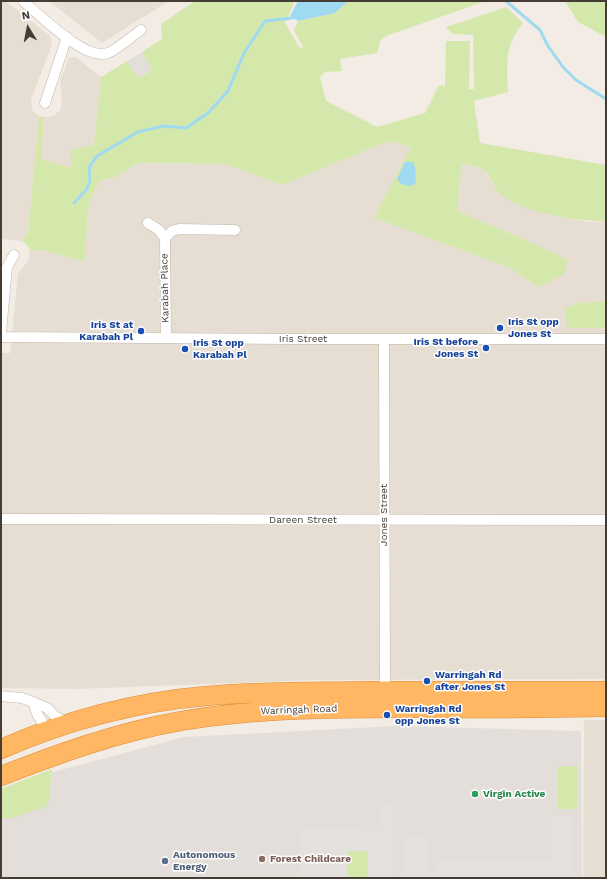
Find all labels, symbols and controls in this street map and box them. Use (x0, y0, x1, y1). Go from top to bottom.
north arrow (8, 8, 48, 48)
text: N (21, 9, 31, 23)
street label: Karabah Place (158, 253, 172, 323)
place label: Iris St opp Jones St (508, 316, 559, 340)
place label: Iris St at Karabah Pl (79, 319, 133, 342)
marker: Iris St opp Jones St (495, 323, 505, 333)
marker: Iris St at Karabah Pl (136, 326, 146, 336)
street label: Iris Street (279, 333, 327, 345)
place label: Iris St before Jones St (414, 336, 478, 360)
place label: Iris St opp Karabah Pl (193, 337, 247, 360)
marker: Iris St before Jones St (481, 343, 491, 353)
marker: Iris St opp Karabah Pl (180, 344, 190, 354)
street label: Jones Street (378, 484, 390, 546)
street label: Dareen Street (269, 514, 337, 526)
place label: Warringah Rd after Jones St (435, 669, 505, 692)
marker: Warringah Rd after Jones St (422, 676, 432, 686)
street label: Warringah Road (260, 703, 338, 717)
place label: Warringah Rd opp Jones St (395, 703, 462, 726)
marker: Warringah Rd opp Jones St (382, 710, 392, 720)
place label: Virgin Active (483, 788, 545, 800)
marker: Virgin Active (470, 789, 480, 799)
place label: Autonomous Energy (173, 849, 235, 872)
place label: Forest Childcare (270, 853, 351, 865)
marker: Forest Childcare (257, 854, 267, 864)
marker: Autonomous Energy (160, 856, 170, 866)

